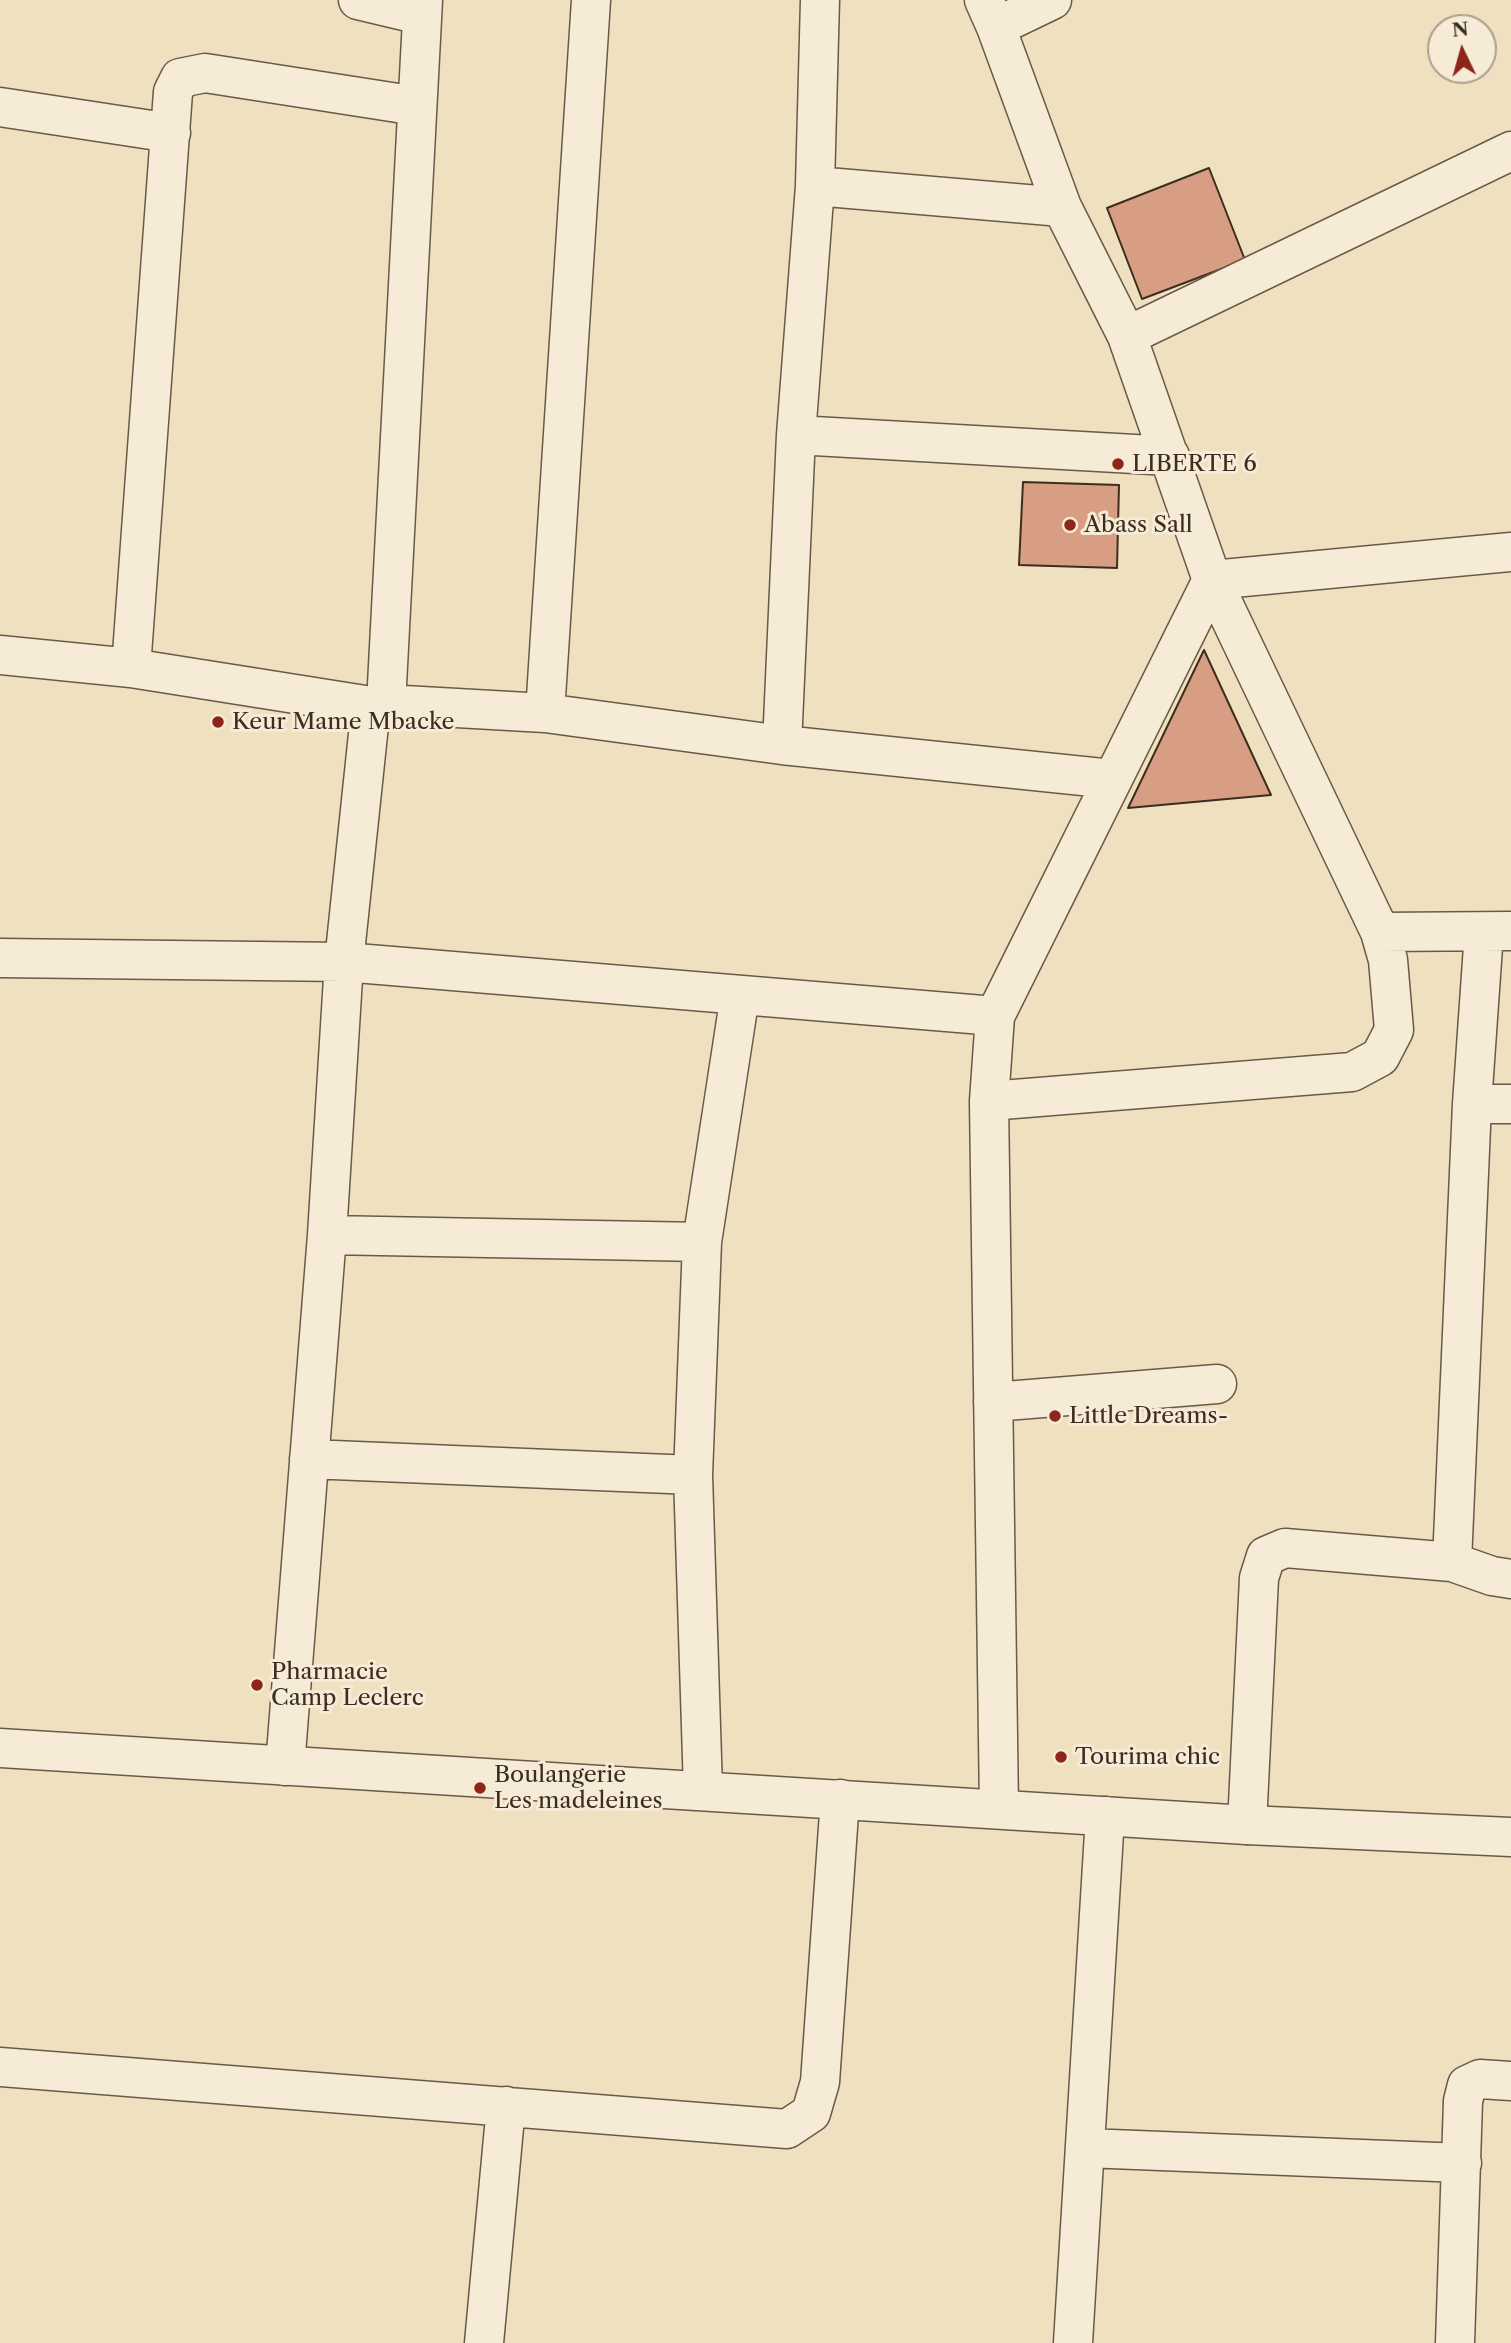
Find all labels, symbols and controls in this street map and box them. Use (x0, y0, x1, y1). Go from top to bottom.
north arrow (1427, 14, 1497, 84)
text: N (1451, 17, 1470, 42)
place label: LIBERTE 6 (1132, 450, 1257, 478)
marker: LIBERTE 6 (1110, 456, 1126, 472)
place label: Abass Sall (1084, 511, 1193, 539)
marker: Abass Sall (1062, 517, 1078, 533)
place label: Keur Mame Mbacke (232, 708, 454, 736)
marker: Keur Mame Mbacke (210, 714, 226, 730)
place label: Little Dreams- (1069, 1402, 1228, 1430)
marker: Little Dreams- (1047, 1408, 1063, 1424)
place label: Pharmacie Camp Leclerc (271, 1658, 424, 1712)
marker: Pharmacie Camp Leclerc (249, 1677, 265, 1693)
place label: Tourima chic (1075, 1743, 1220, 1771)
marker: Tourima chic (1053, 1749, 1069, 1765)
place label: Boulangerie Les madeleines (494, 1761, 663, 1815)
marker: Boulangerie Les madeleines (472, 1780, 488, 1796)

